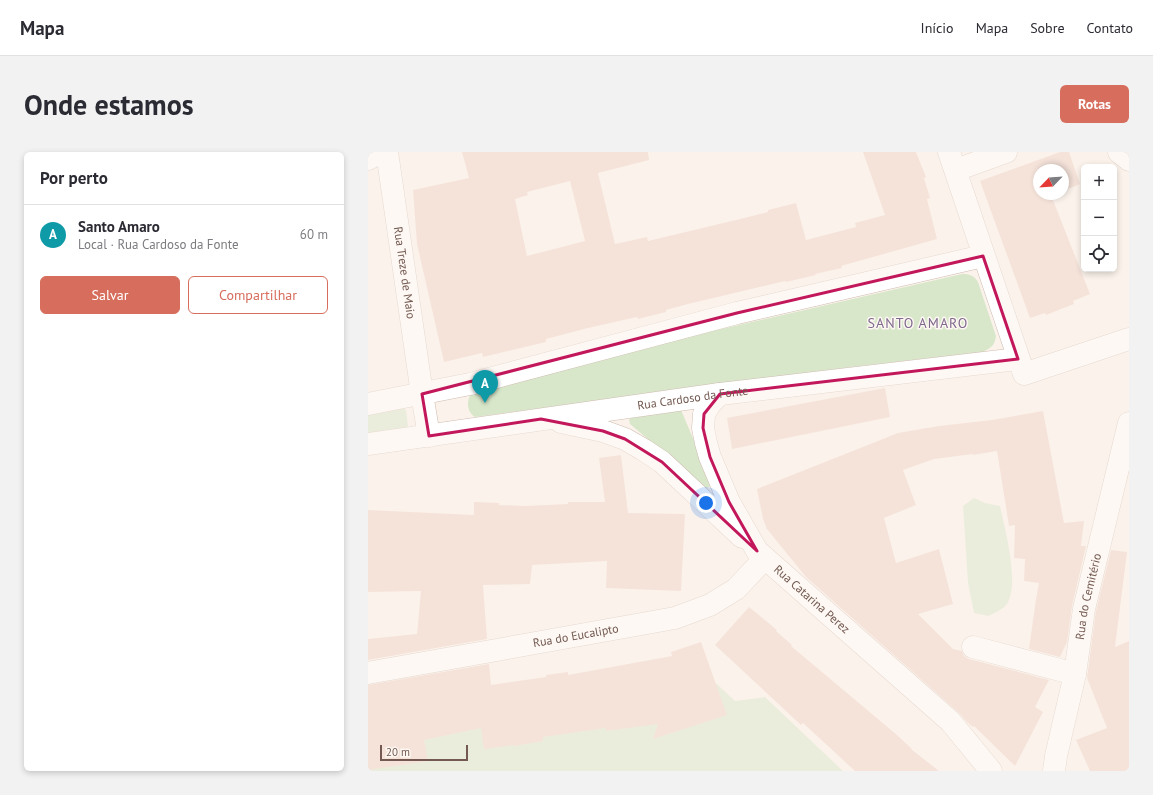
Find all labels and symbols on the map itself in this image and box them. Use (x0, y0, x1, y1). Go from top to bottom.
north arrow (1033, 164, 1069, 200)
street label: Rua Treze de Maio (391, 225, 419, 320)
district label: SANTO AMARO (868, 314, 968, 332)
pin: A (472, 370, 498, 403)
street label: Rua Cardoso da Fonte (636, 383, 749, 413)
your location (696, 493, 716, 513)
street label: Rua do Cemitério (1072, 552, 1104, 641)
street label: Rua Catarina Perez (771, 561, 853, 636)
street label: Rua do Eucalipto (532, 620, 620, 650)
scale bar (380, 743, 468, 762)

